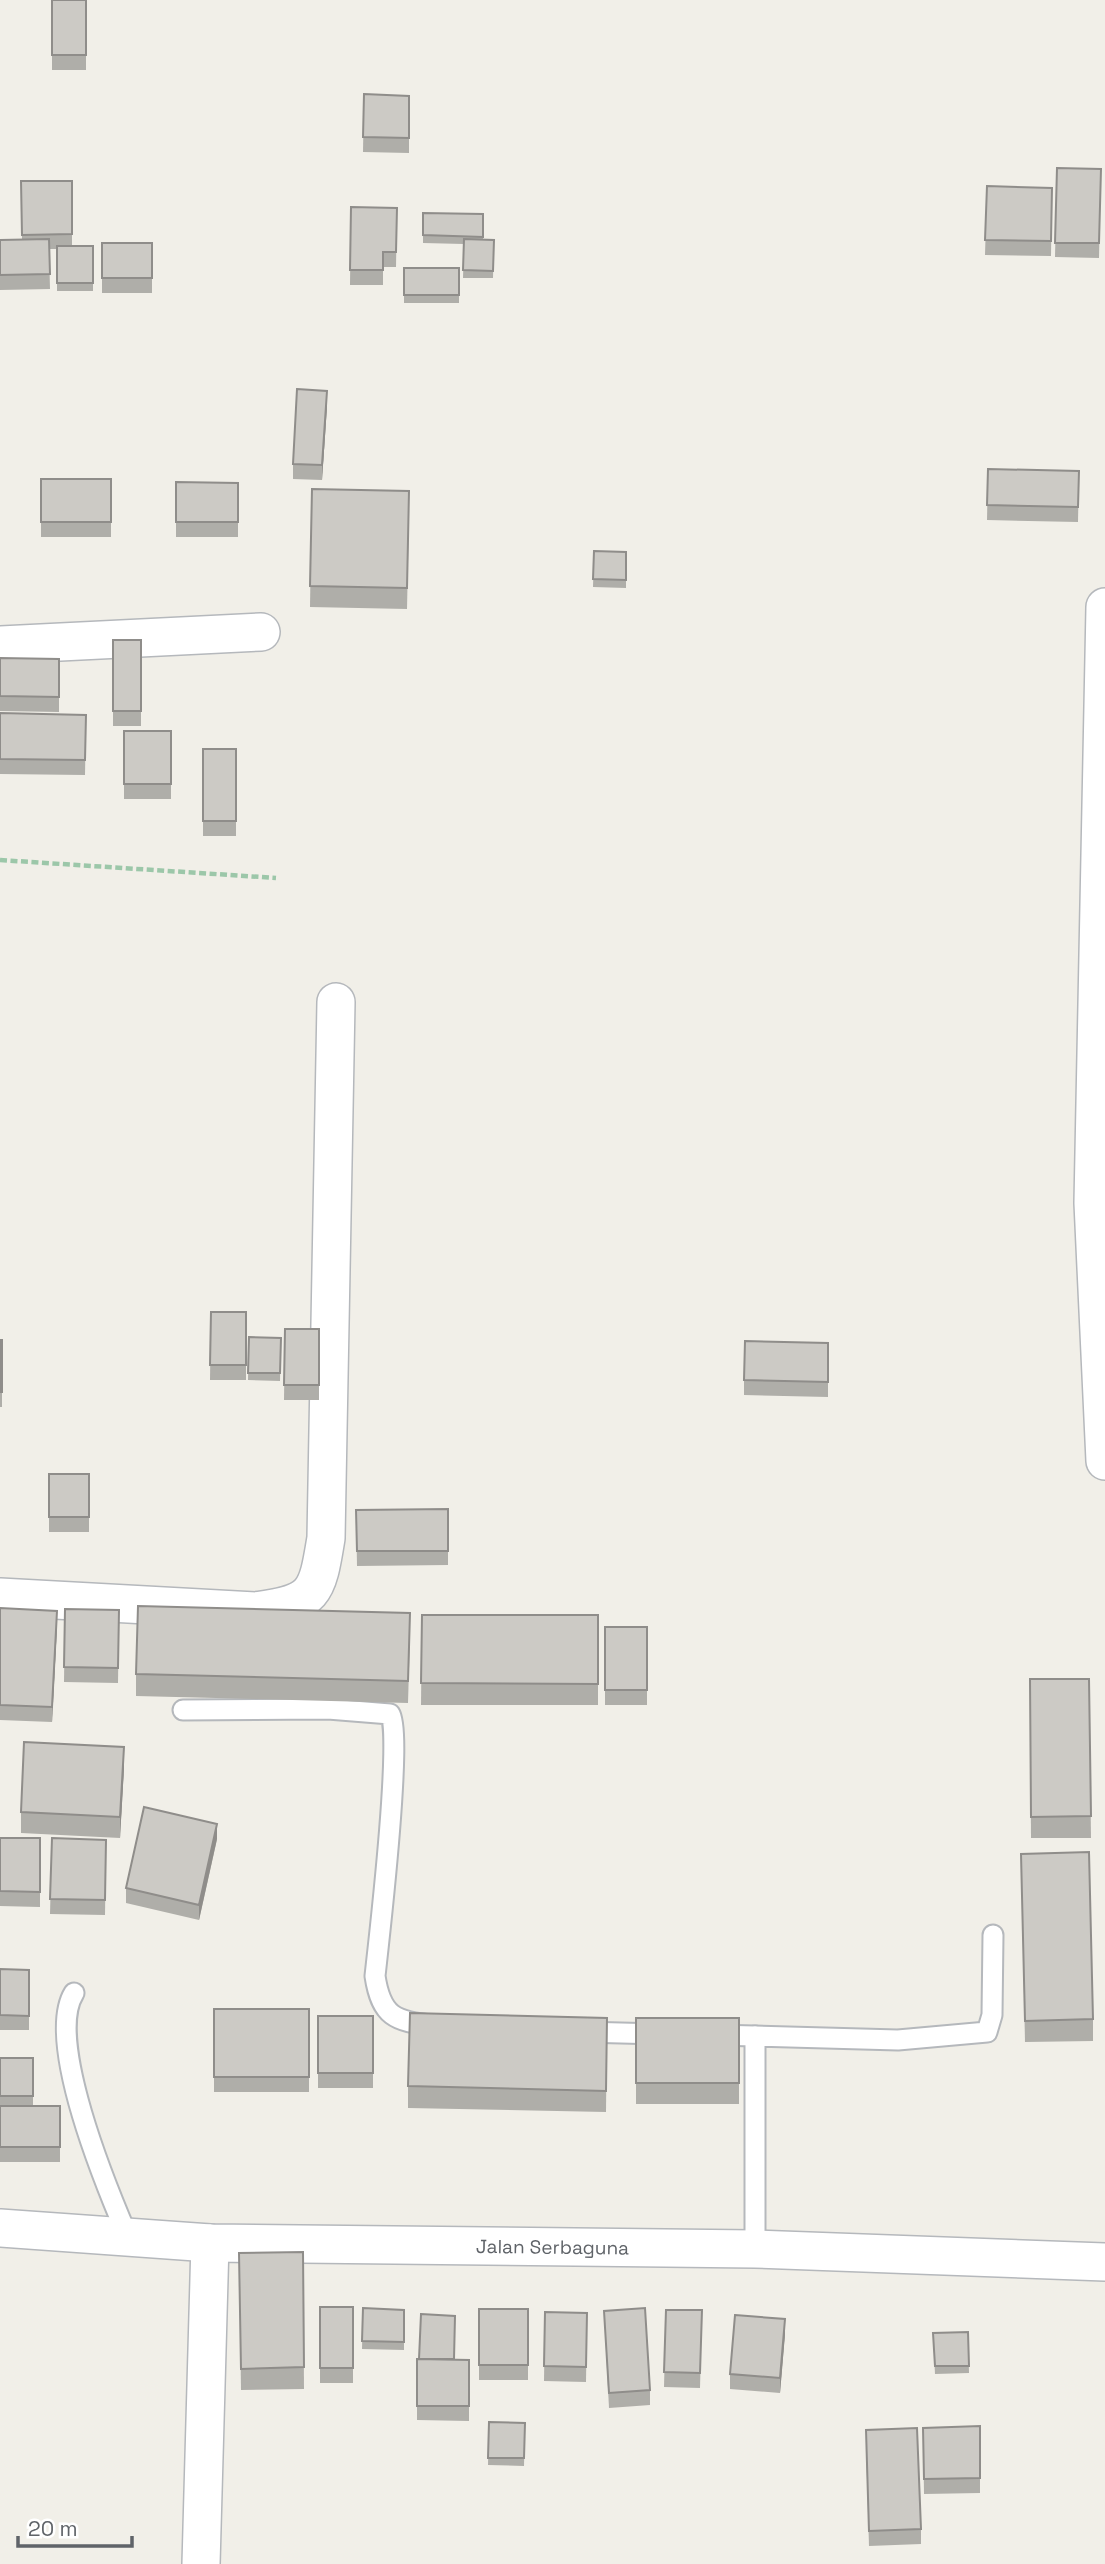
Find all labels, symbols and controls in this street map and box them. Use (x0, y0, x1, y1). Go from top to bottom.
street label: Jalan Serbaguna (476, 2234, 629, 2261)
scale bar (18, 2504, 131, 2548)
text: 20 m (28, 2515, 78, 2542)

